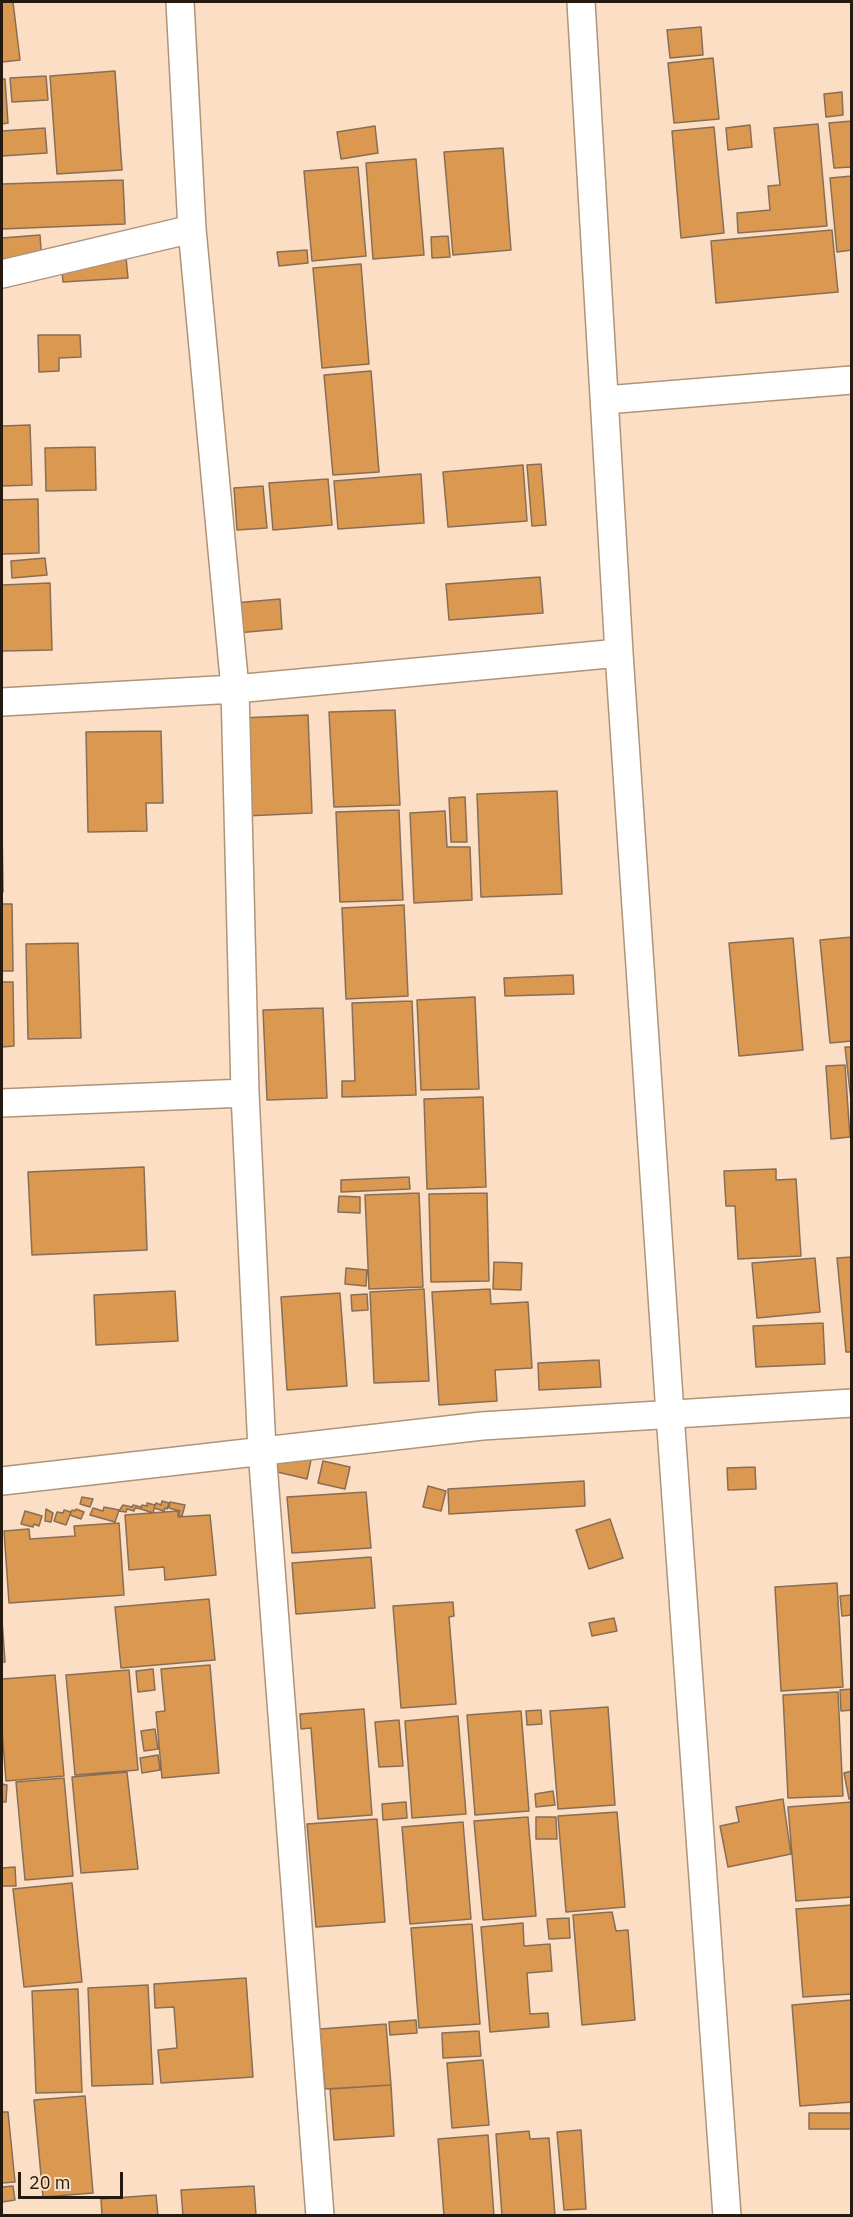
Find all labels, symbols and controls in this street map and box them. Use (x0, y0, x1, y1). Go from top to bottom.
scale bar (21, 2160, 126, 2198)
text: 20 m (29, 2171, 71, 2194)

